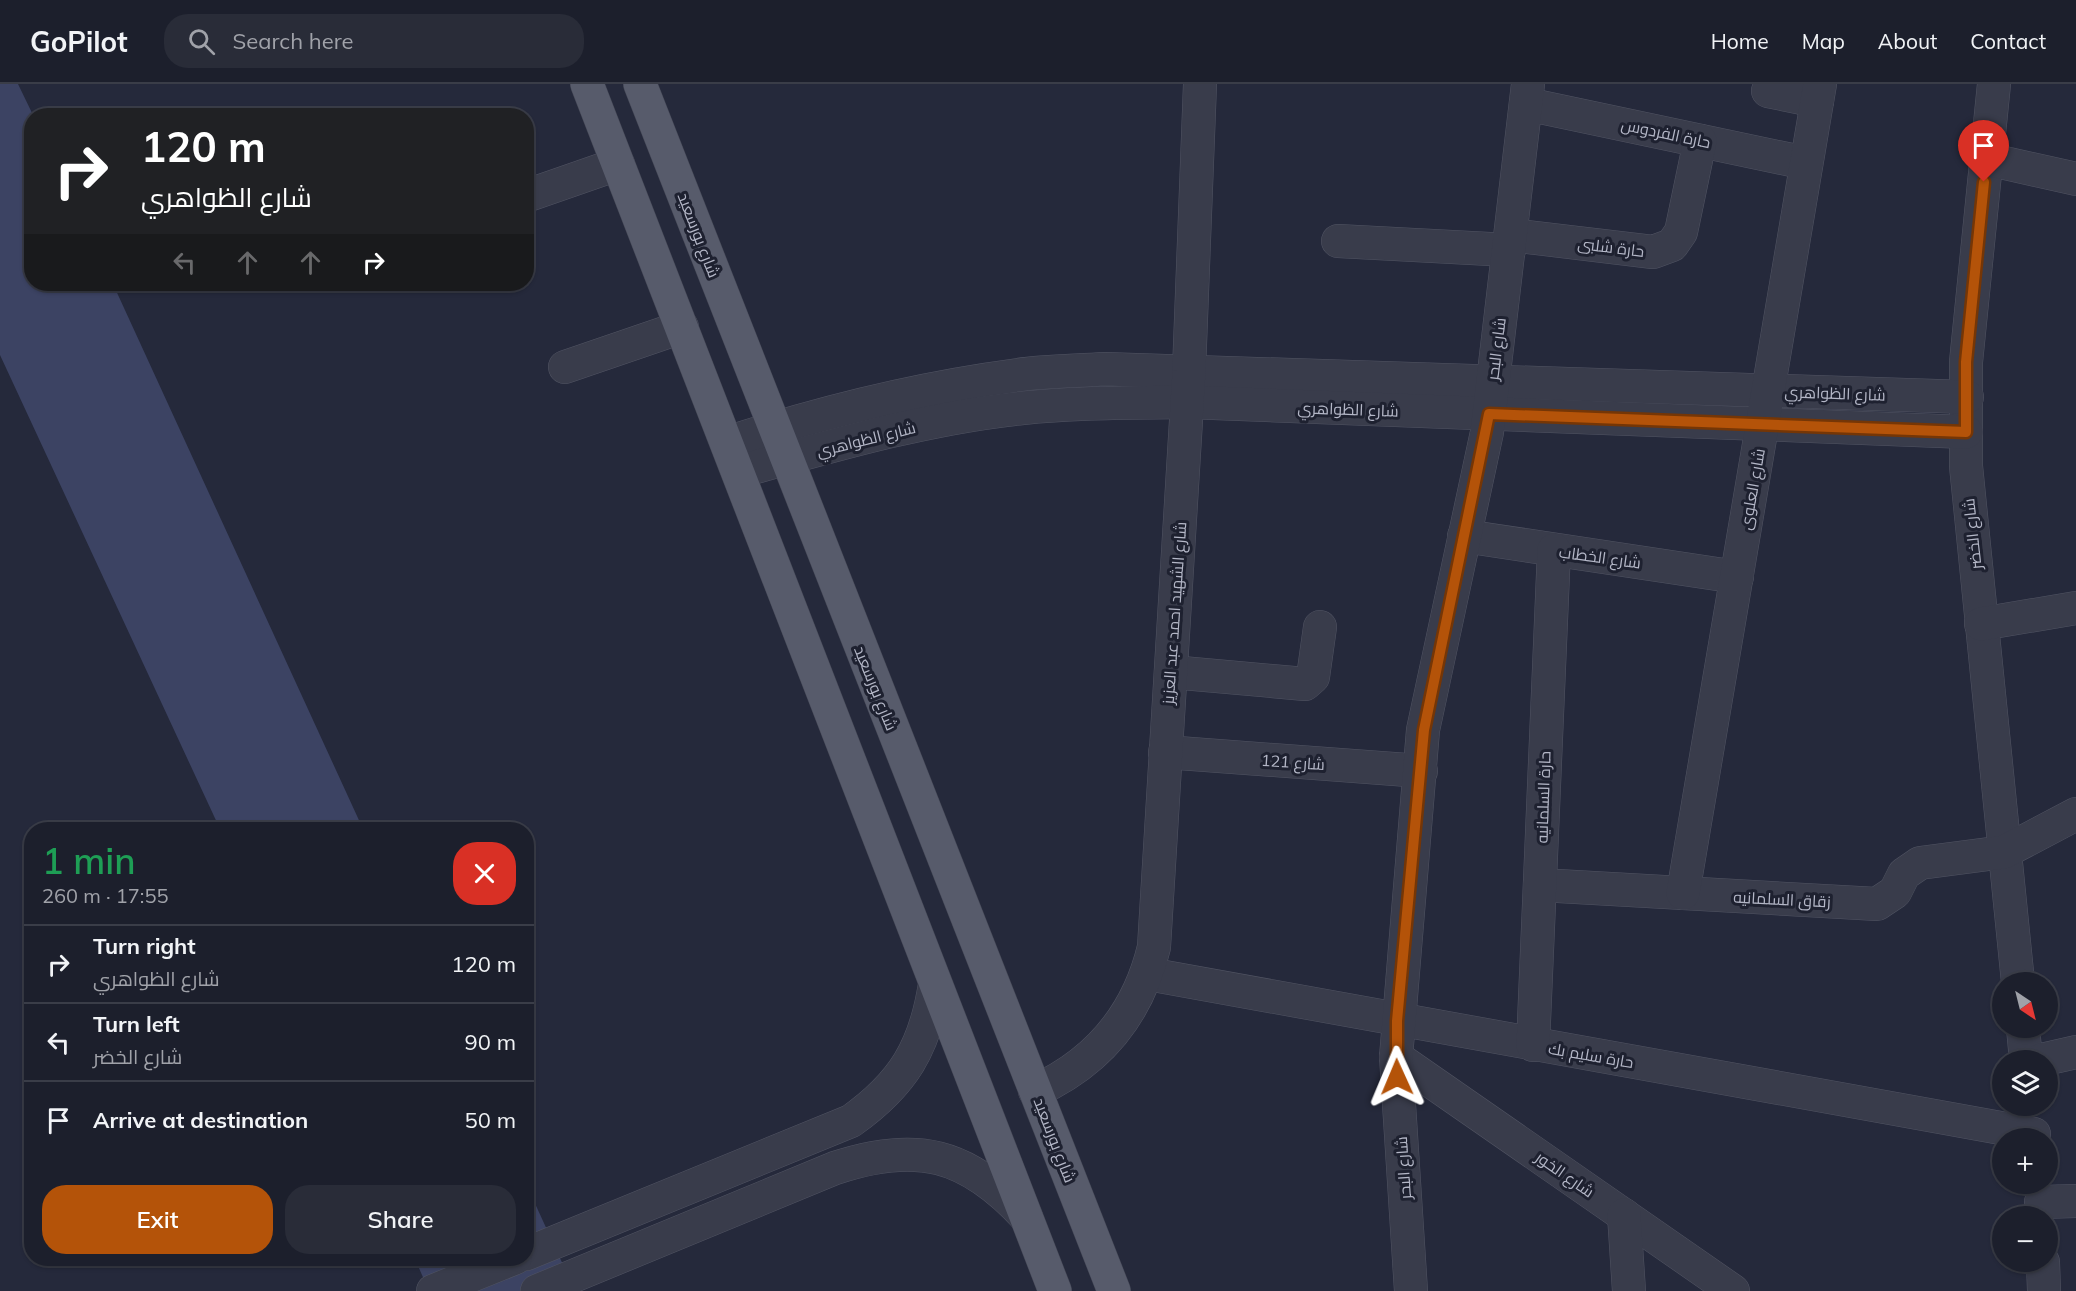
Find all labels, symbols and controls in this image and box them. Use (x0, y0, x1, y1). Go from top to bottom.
search box (164, 14, 584, 68)
text: GoPilot (30, 24, 128, 59)
icon: search (185, 25, 218, 58)
text: Search here (233, 27, 354, 55)
text: Home (1711, 28, 1769, 54)
text: Map (1802, 28, 1845, 54)
text: About (1878, 28, 1937, 54)
text: Contact (1970, 28, 2046, 54)
street label: حارة الفردوس (1619, 114, 1713, 153)
text: 120 m (141, 120, 266, 173)
pin (1958, 120, 2009, 182)
icon: arrive (1967, 129, 2000, 162)
icon: right (42, 132, 120, 210)
text: شارع الظواهري (141, 180, 312, 214)
street label: شارع بورسعيد (672, 190, 724, 281)
street label: حارة شلبى (1576, 233, 1646, 262)
icon: left (168, 246, 201, 279)
icon: ahead (231, 246, 264, 279)
icon: ahead (294, 246, 327, 279)
icon: right (357, 246, 390, 279)
street label: شارع البحر (1482, 317, 1512, 383)
street label: شارع الظواهري (1784, 381, 1886, 409)
street label: شارع الظواهري (1297, 397, 1399, 425)
street label: شارع الظواهري (814, 417, 919, 465)
street label: شارع العلوى (1735, 447, 1771, 532)
street label: شارع الخضر (1958, 497, 1988, 572)
street label: شارع الشهيد احمد عبد العزيز (1158, 521, 1192, 706)
street label: شارع الخطاب (1557, 541, 1642, 575)
street label: شارع بورسعيد (848, 643, 902, 734)
street label: شارع 121 (1260, 750, 1326, 776)
street label: حارة السلمانيه (1531, 750, 1555, 844)
text: 1 min (42, 838, 136, 883)
button: close (453, 842, 516, 905)
text: 260 m · 17:55 (42, 883, 168, 908)
street label: زقاق السلمانيه (1733, 886, 1831, 913)
text: Turn right (93, 932, 196, 960)
icon: right (42, 948, 75, 981)
text: 120 m (451, 950, 516, 978)
text: شارع الظواهري (93, 966, 220, 991)
north arrow (1992, 972, 2058, 1038)
map controls (1992, 972, 2058, 1272)
text: Turn left (93, 1010, 180, 1038)
icon: left (42, 1026, 75, 1059)
text: 90 m (465, 1028, 516, 1056)
street label: حارة سليم بك (1546, 1038, 1635, 1074)
text: شارع الخضر (93, 1044, 182, 1069)
position arrow (1365, 1045, 1429, 1109)
button: layers (1992, 1050, 2058, 1116)
street label: شارع بورسعيد (1028, 1095, 1080, 1186)
icon: arrive (42, 1104, 75, 1137)
text: Arrive at destination (93, 1106, 308, 1134)
text: 50 m (465, 1106, 516, 1134)
button: + (1992, 1128, 2058, 1194)
street label: شارع البحر (1391, 1136, 1417, 1201)
street label: شارع الخور (1530, 1146, 1598, 1203)
button: Exit (42, 1185, 273, 1254)
button: Share (285, 1185, 516, 1254)
button: − (1992, 1206, 2058, 1272)

